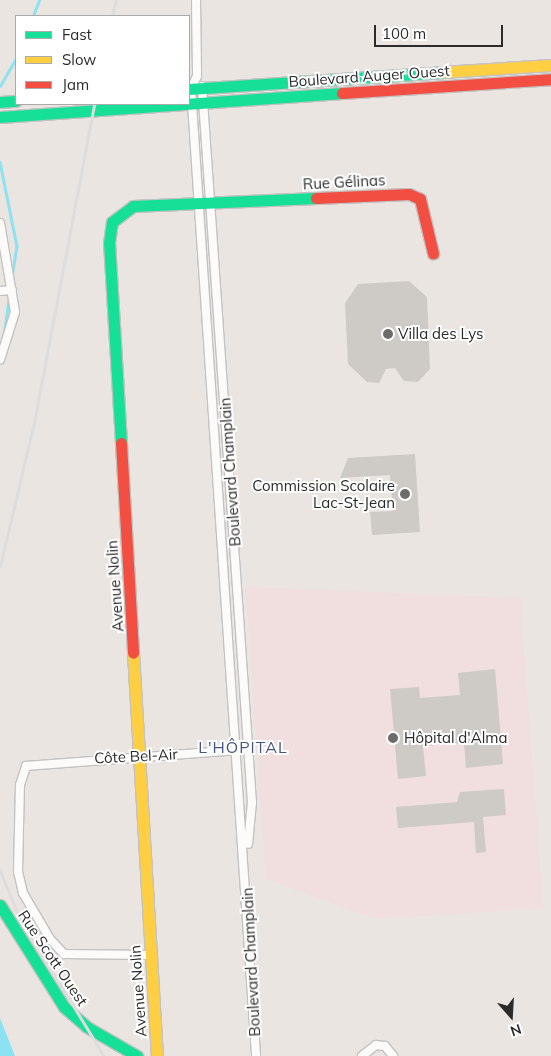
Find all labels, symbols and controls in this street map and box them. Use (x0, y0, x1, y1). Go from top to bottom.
legend (15, 15, 190, 105)
scale bar (376, 15, 505, 47)
text: 100 m (382, 24, 426, 43)
text: Fast (62, 25, 92, 44)
text: Slow (62, 50, 96, 69)
street label: Boulevard Auger Ouest (288, 61, 450, 91)
text: Jam (62, 75, 89, 94)
street label: Rue Gélinas (302, 171, 386, 193)
place label: Villa des Lys (398, 325, 483, 343)
marker: Villa des Lys (382, 328, 394, 340)
street label: Boulevard Champlain (216, 397, 244, 547)
place label: Commission Scolaire Lac-St-Jean (252, 476, 395, 511)
marker: Commission Scolaire Lac-St-Jean (399, 488, 411, 500)
street label: Avenue Nolin (103, 540, 127, 632)
place label: Hôpital d'Alma (404, 729, 507, 747)
marker: Hôpital d'Alma (386, 731, 400, 745)
district label: L'HÔPITAL (197, 737, 289, 757)
street label: Côte Bel-Air (94, 745, 178, 767)
street label: Boulevard Champlain (238, 887, 264, 1037)
street label: Rue Scott Ouest (14, 907, 92, 1009)
street label: Avenue Nolin (126, 945, 150, 1037)
north arrow (486, 991, 536, 1041)
text: N (508, 1020, 524, 1040)

